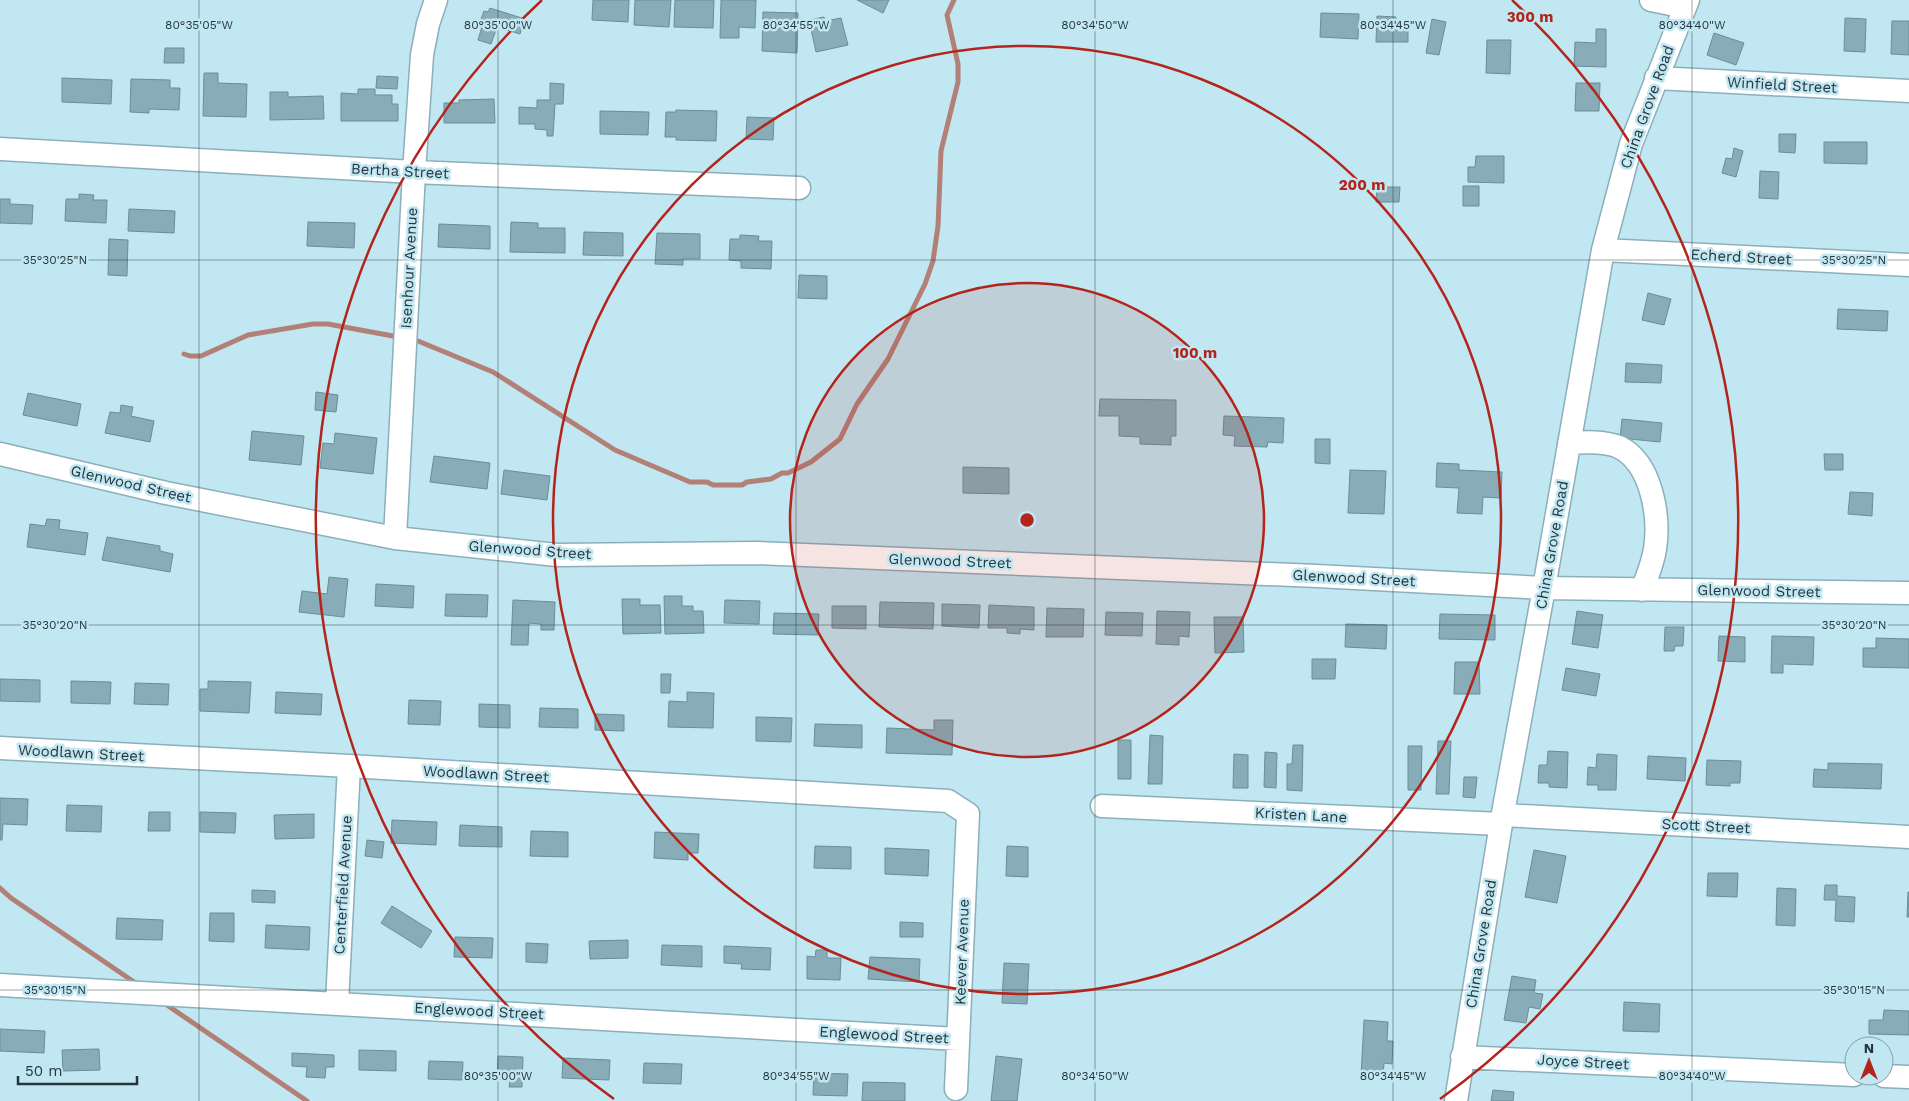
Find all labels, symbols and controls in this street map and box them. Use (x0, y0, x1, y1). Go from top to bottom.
text: 300 m (1507, 8, 1553, 26)
text: 80°35'05"W (165, 18, 233, 32)
text: 80°35'00"W (464, 18, 533, 32)
text: 80°34'55"W (762, 18, 830, 32)
text: 80°34'50"W (1061, 18, 1129, 32)
text: 80°34'45"W (1360, 18, 1427, 32)
text: 80°34'40"W (1659, 18, 1726, 32)
street label: China Grove Road (1616, 43, 1678, 171)
street label: Winfield Street (1726, 73, 1838, 97)
street label: Bertha Street (351, 159, 450, 183)
text: 200 m (1339, 176, 1385, 194)
street label: Isenhour Avenue (397, 207, 421, 329)
street label: Echerd Street (1690, 245, 1793, 269)
text: 35°30'25"N (23, 253, 87, 267)
text: 35°30'25"N (1822, 253, 1886, 267)
text: 100 m (1173, 344, 1217, 362)
street label: Glenwood Street (69, 461, 194, 507)
street label: China Grove Road (1532, 479, 1572, 611)
centre of rings (1018, 511, 1036, 529)
street label: Glenwood Street (468, 537, 593, 563)
street label: Glenwood Street (888, 550, 1013, 572)
street label: Glenwood Street (1292, 566, 1417, 590)
street label: Glenwood Street (1697, 581, 1821, 601)
text: 35°30'20"N (23, 618, 87, 632)
text: 35°30'20"N (1822, 618, 1886, 632)
street label: Woodlawn Street (17, 741, 145, 765)
street label: Woodlawn Street (422, 762, 550, 786)
street label: Kristen Lane (1254, 804, 1348, 826)
street label: Centerfield Avenue (330, 815, 356, 955)
street label: Scott Street (1661, 815, 1751, 837)
street label: China Grove Road (1462, 878, 1500, 1010)
street label: Keever Avenue (951, 899, 973, 1005)
text: 35°30'15"N (24, 983, 86, 997)
text: 35°30'15"N (1823, 983, 1885, 997)
street label: Englewood Street (414, 999, 545, 1023)
street label: Englewood Street (819, 1023, 950, 1047)
north arrow (1844, 1036, 1894, 1086)
text: N (1864, 1040, 1874, 1056)
street label: Joyce Street (1536, 1051, 1630, 1073)
scale bar (18, 1054, 136, 1086)
text: 50 m (25, 1062, 62, 1080)
text: 80°35'00"W (464, 1069, 533, 1083)
text: 80°34'55"W (762, 1069, 830, 1083)
text: 80°34'50"W (1061, 1069, 1129, 1083)
text: 80°34'45"W (1360, 1069, 1427, 1083)
text: 80°34'40"W (1659, 1069, 1726, 1083)

